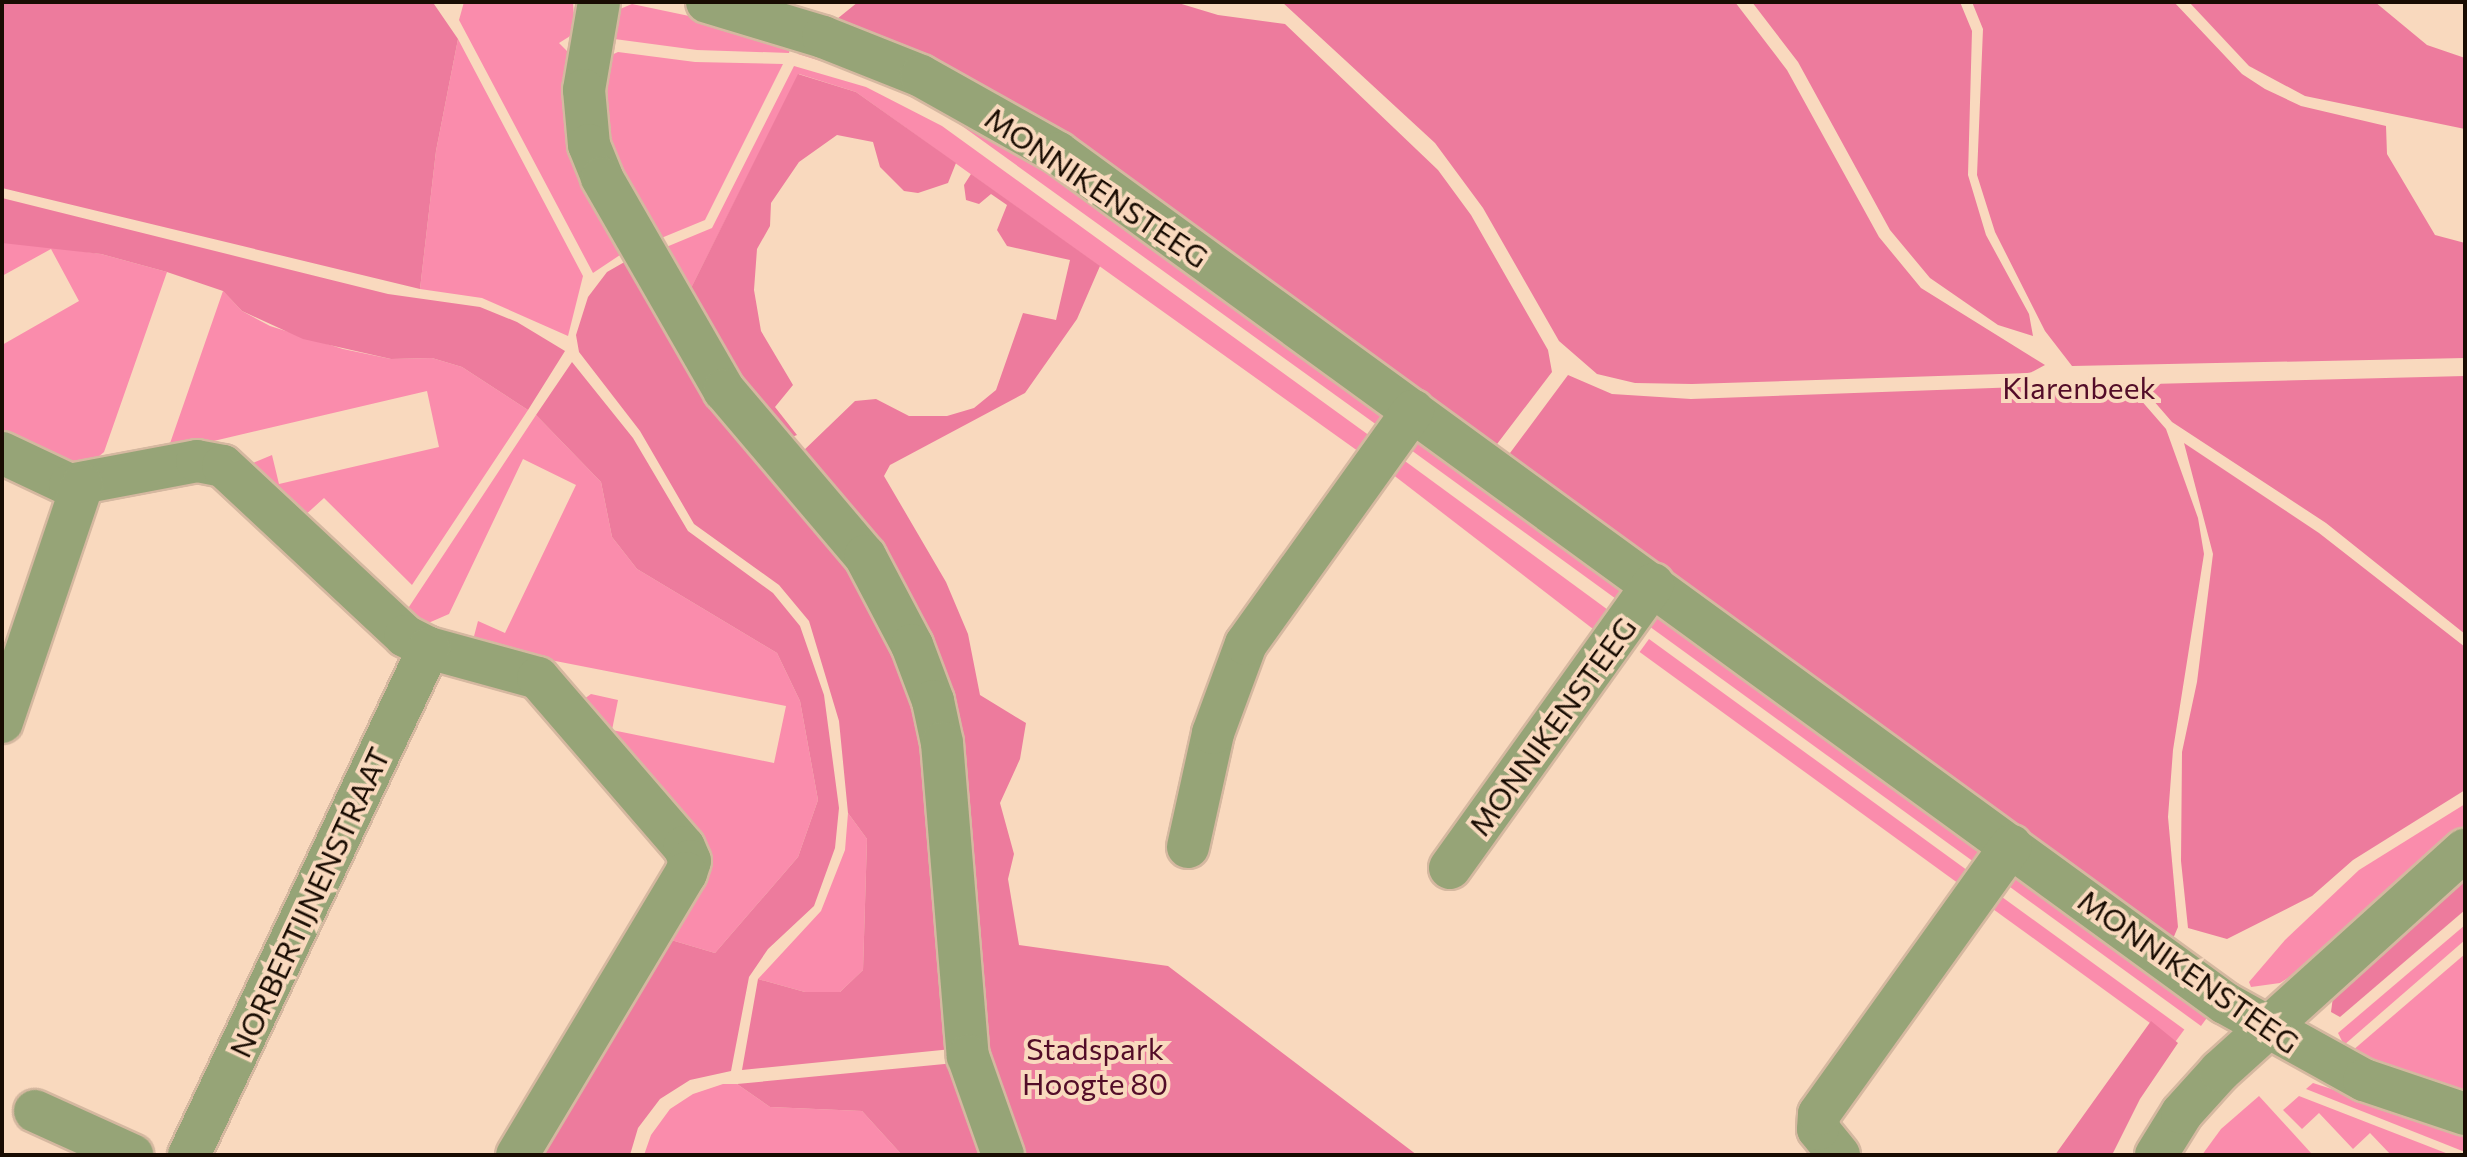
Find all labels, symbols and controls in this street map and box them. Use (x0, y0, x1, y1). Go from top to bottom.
street label: MONNIKENSTEEG (979, 99, 1215, 275)
park label: Klarenbeek (2002, 369, 2156, 405)
street label: MONNIKENSTEEG (1461, 610, 1643, 842)
street label: NORBERTIJNENSTRAAT (221, 741, 397, 1063)
street label: MONNIKENSTEEG (2072, 881, 2306, 1061)
park label: Stadspark Hoogte 80 (1022, 1030, 1168, 1100)

